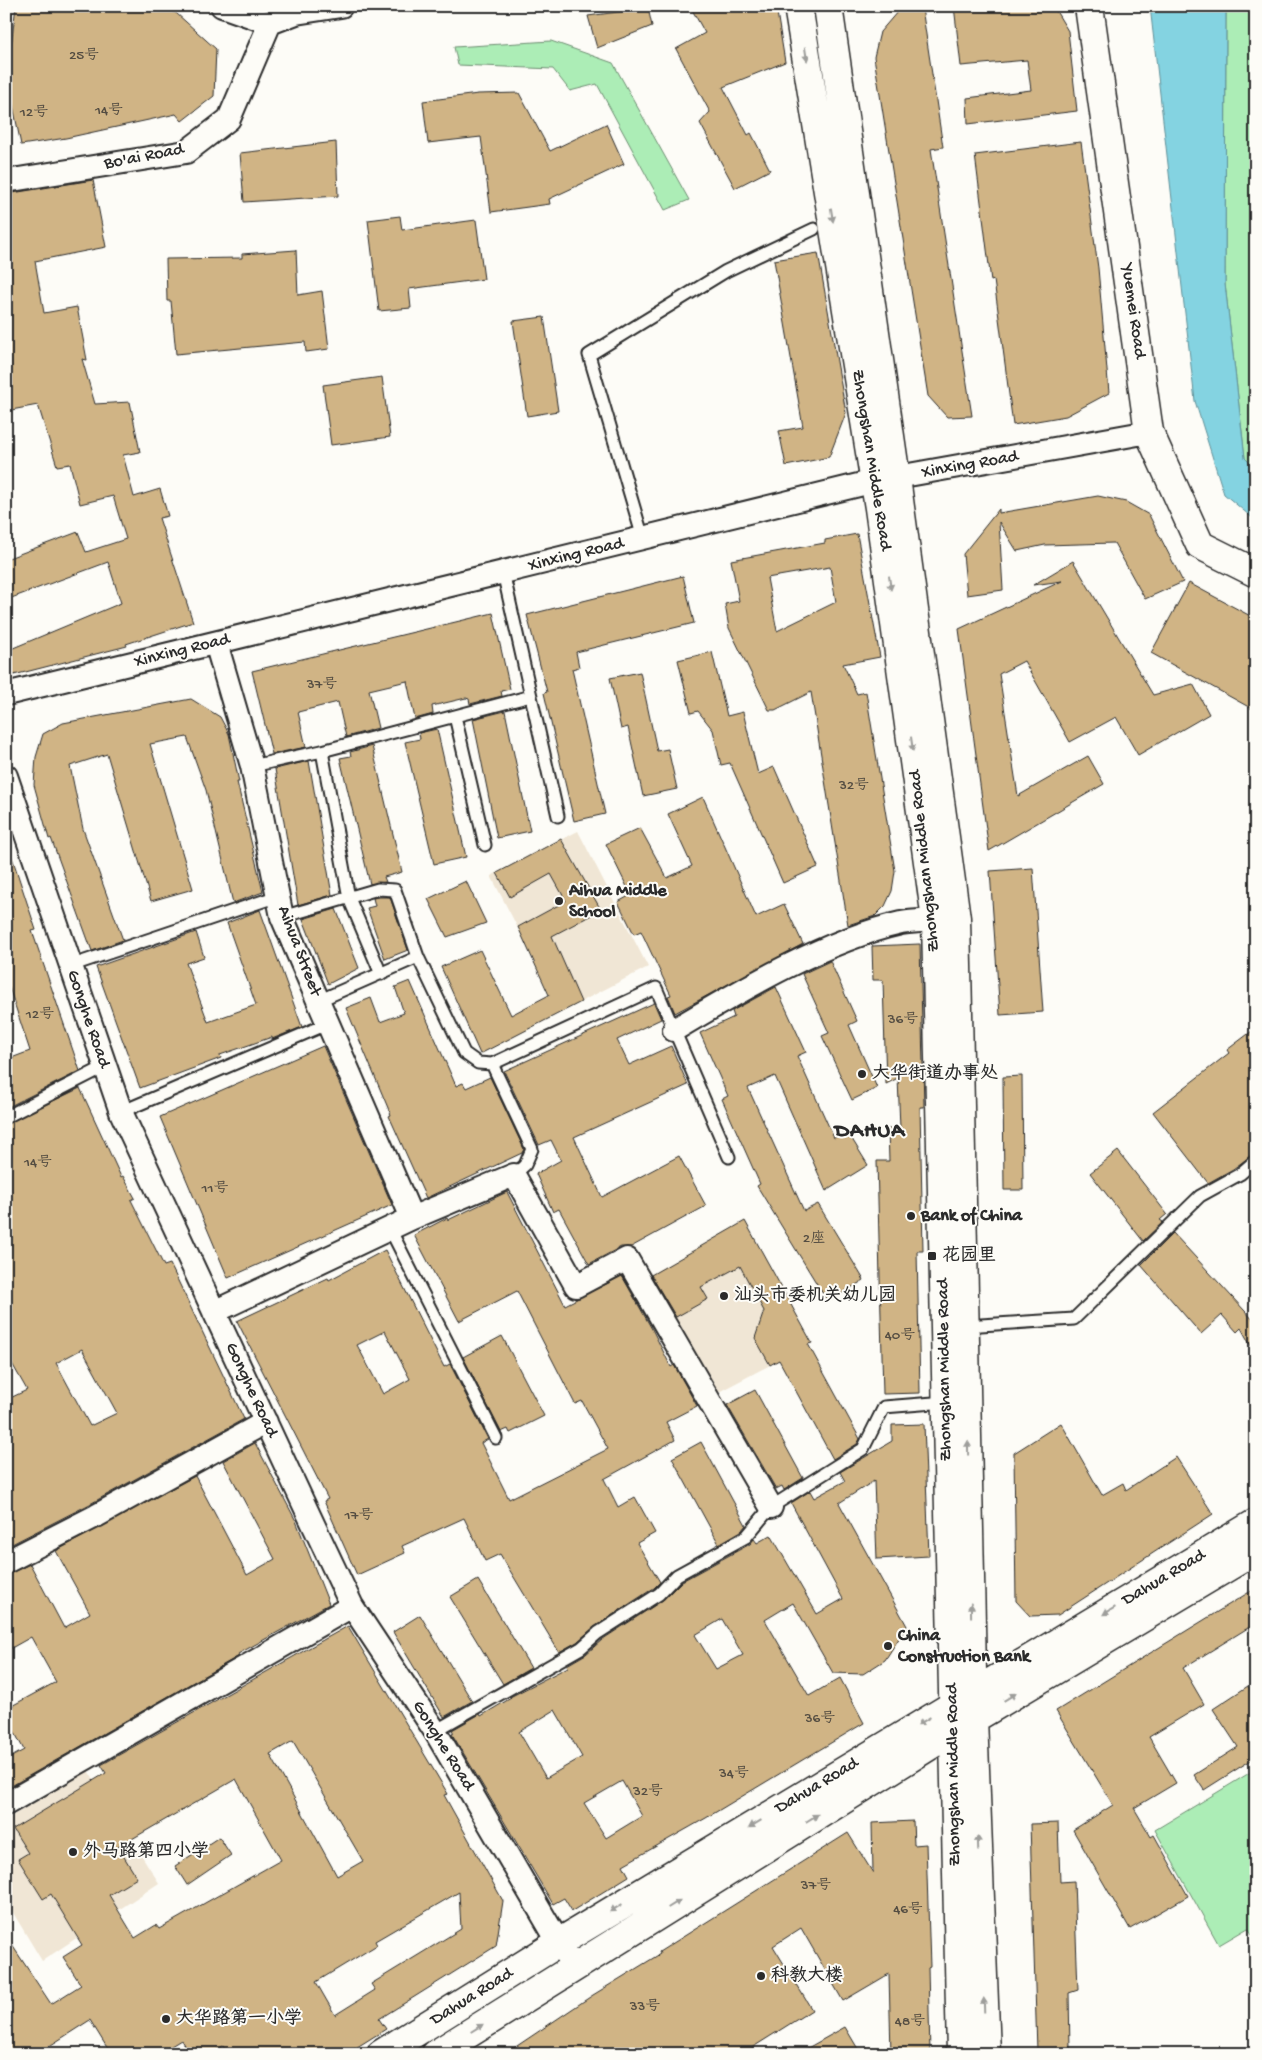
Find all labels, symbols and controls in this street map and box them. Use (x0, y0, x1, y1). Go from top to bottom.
house number: 25号 (69, 47, 99, 65)
one-way arrow (803, 47, 811, 63)
house number: 14号 (94, 102, 123, 120)
house number: 12号 (19, 104, 48, 122)
street label: Bo'ai Road (101, 139, 187, 175)
one-way arrow (828, 207, 836, 223)
street label: Yuemei Road (1116, 260, 1150, 361)
street label: Zhongshan Middle Road (846, 368, 896, 553)
street label: Xinxing Road (919, 446, 1021, 484)
street label: Xinxing Road (525, 533, 627, 577)
one-way arrow (886, 575, 894, 591)
street label: Xinxing Road (131, 629, 233, 673)
house number: 37号 (306, 676, 337, 694)
one-way arrow (908, 736, 916, 752)
street label: Zhongshan Middle Road (905, 768, 945, 953)
house number: 32号 (838, 777, 869, 795)
place label: Aihua Middle School (568, 881, 667, 923)
marker: Aihua Middle School (553, 895, 565, 907)
street label: Aihua Street (272, 903, 326, 1001)
street label: Gonghe Road (61, 967, 115, 1072)
house number: 12号 (25, 1006, 54, 1024)
house number: 36号 (887, 1011, 918, 1029)
place label: 大华街道办事处 (872, 1063, 998, 1085)
marker: 大华街道办事处 (856, 1068, 868, 1080)
district label: DAHUA (833, 1119, 906, 1145)
house number: 14号 (23, 1154, 52, 1172)
house number: 11号 (200, 1180, 229, 1198)
place label: Bank of China (920, 1206, 1023, 1227)
marker: Bank of China (905, 1210, 917, 1222)
house number: 2座 (803, 1230, 825, 1248)
place label: 花园里 (942, 1245, 996, 1267)
marker: 花园里 (926, 1250, 938, 1262)
street label: Zhongshan Middle Road (933, 1277, 957, 1462)
place label: 汕头市委机关幼儿园 (734, 1285, 896, 1307)
marker: 汕头市委机关幼儿园 (718, 1290, 730, 1302)
house number: 40号 (885, 1327, 915, 1345)
street label: Gonghe Road (220, 1339, 283, 1442)
one-way arrow (963, 1440, 971, 1456)
house number: 17号 (344, 1507, 373, 1525)
street label: Dahua Road (1118, 1544, 1211, 1612)
one-way arrow (967, 1602, 975, 1618)
one-way arrow (1102, 1606, 1115, 1615)
place label: China Construction Bank (897, 1626, 1032, 1668)
marker: China Construction Bank (882, 1640, 894, 1652)
street label: Zhongshan Middle Road (942, 1682, 966, 1867)
one-way arrow (1003, 1692, 1016, 1701)
street label: Gonghe Road (407, 1697, 480, 1796)
house number: 36号 (804, 1710, 835, 1728)
one-way arrow (918, 1717, 931, 1726)
street label: Dahua Road (771, 1752, 864, 1820)
house number: 34号 (718, 1765, 749, 1783)
house number: 32号 (632, 1783, 663, 1801)
one-way arrow (805, 1814, 818, 1823)
one-way arrow (749, 1819, 762, 1828)
one-way arrow (974, 1834, 982, 1850)
place label: 外马路第四小学 (83, 1840, 209, 1863)
marker: 外马路第四小学 (67, 1846, 79, 1858)
house number: 37号 (800, 1877, 831, 1895)
one-way arrow (667, 1899, 680, 1909)
house number: 46号 (893, 1901, 923, 1919)
one-way arrow (610, 1903, 623, 1912)
street label: Dahua Road (426, 1963, 518, 2031)
place label: 科教大楼 (771, 1965, 843, 1987)
marker: 科教大楼 (755, 1970, 767, 1982)
one-way arrow (979, 1997, 987, 2013)
house number: 33号 (629, 1998, 660, 2016)
place label: 大华路第一小学 (176, 2007, 302, 2030)
marker: 大华路第一小学 (160, 2013, 172, 2025)
house number: 48号 (895, 2013, 925, 2031)
one-way arrow (470, 2023, 484, 2032)

